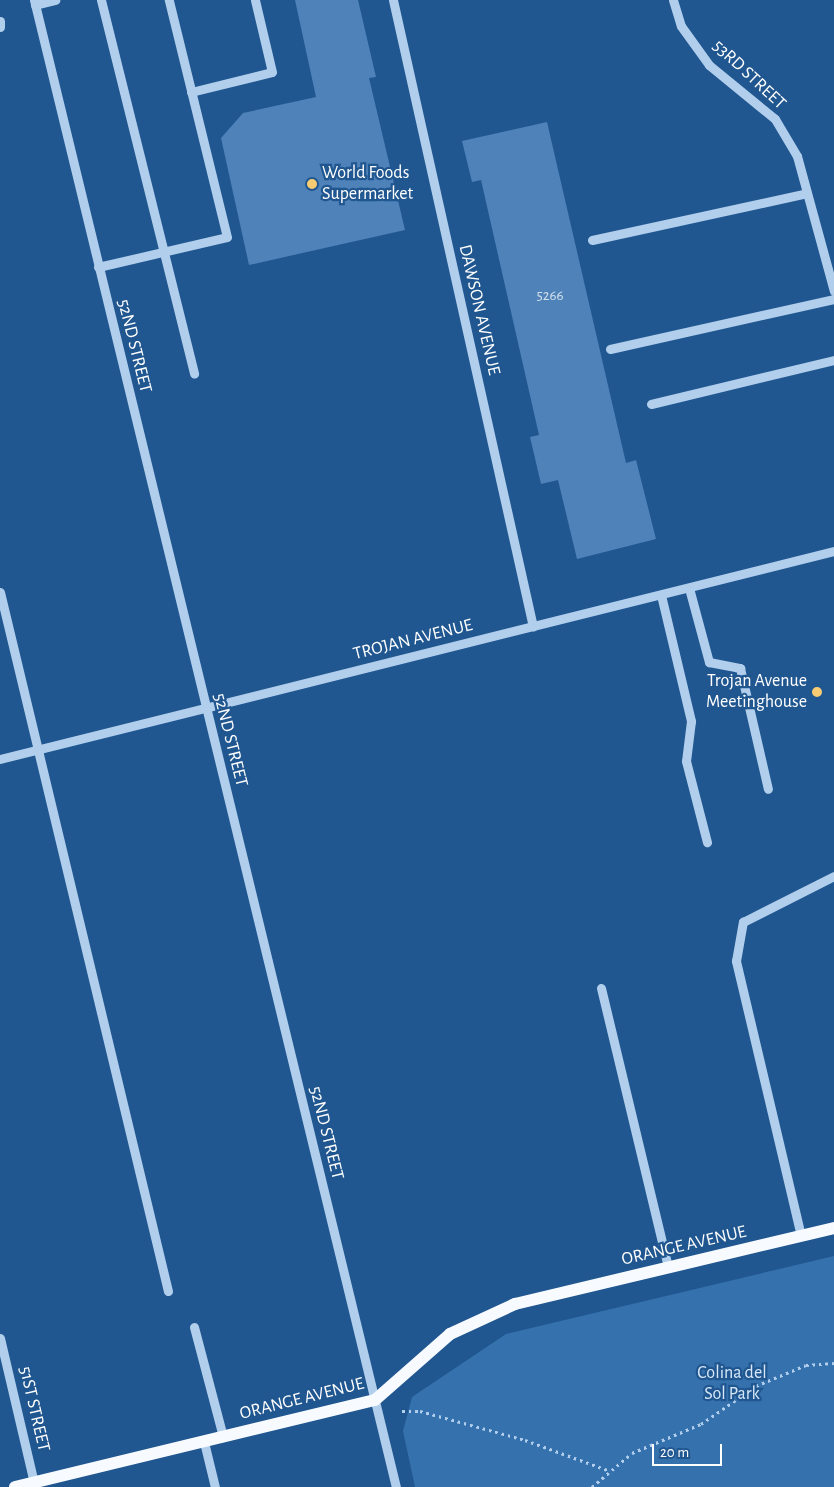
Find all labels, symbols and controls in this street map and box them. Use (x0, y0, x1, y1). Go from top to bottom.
street label: 53RD STREET (708, 35, 790, 115)
place label: World Foods Supermarket (322, 163, 413, 205)
marker: World Foods Supermarket (306, 178, 318, 190)
street label: DAWSON AVENUE (453, 243, 505, 377)
house number: 5266 (536, 287, 564, 305)
street label: 52ND STREET (112, 297, 156, 395)
street label: TROJAN AVENUE (351, 615, 475, 665)
place label: Trojan Avenue Meetinghouse (706, 671, 807, 714)
marker: Trojan Avenue Meetinghouse (811, 686, 823, 698)
street label: 52ND STREET (208, 691, 252, 789)
street label: 52ND STREET (304, 1084, 348, 1182)
street label: ORANGE AVENUE (620, 1221, 748, 1271)
park label: Colina del Sol Park (697, 1363, 767, 1406)
street label: 51ST STREET (14, 1364, 54, 1454)
street label: ORANGE AVENUE (238, 1373, 366, 1425)
scale bar (654, 1434, 724, 1466)
text: 20 m (660, 1445, 689, 1460)

